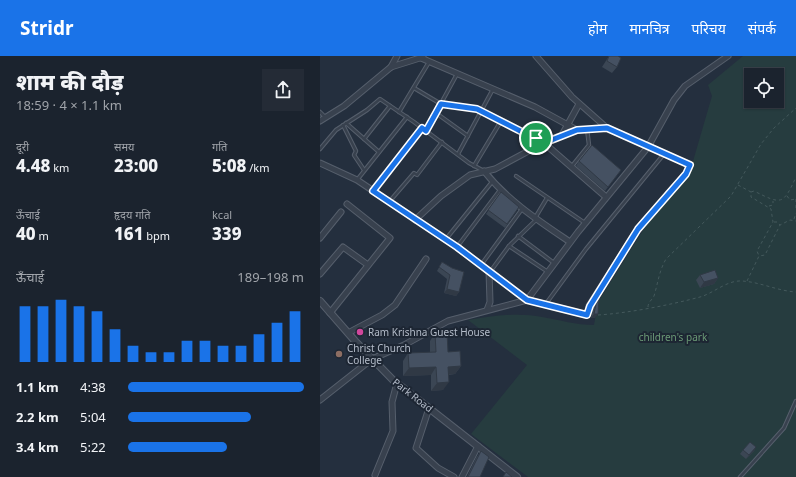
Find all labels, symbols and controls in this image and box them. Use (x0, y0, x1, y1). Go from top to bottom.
text: Stridr (20, 15, 73, 41)
text: होम (588, 19, 607, 38)
text: मानचित्र (629, 19, 670, 38)
text: परिचय (692, 19, 726, 38)
text: संपर्क (748, 19, 776, 38)
text: शाम की दौड़ (16, 66, 123, 96)
map controls (744, 68, 784, 108)
button: locate (744, 68, 784, 108)
button: share (262, 69, 304, 111)
text: 18:59 · 4 × 1.1 km (16, 96, 122, 114)
pin (519, 121, 553, 155)
icon: arrive (525, 127, 547, 149)
text: दूरी (16, 139, 29, 154)
text: समय (114, 139, 134, 154)
text: गति (212, 139, 227, 154)
text: 4.48 (16, 154, 50, 177)
text: 23:00 (114, 154, 158, 177)
text: 5:08 (212, 154, 246, 177)
text: km (50, 160, 69, 175)
text: /km (246, 160, 269, 175)
text: ऊँचाई (16, 207, 40, 222)
text: हृदय गति (114, 207, 150, 222)
text: kcal (212, 207, 232, 222)
text: 40 (16, 222, 36, 245)
text: 161 (114, 222, 143, 245)
text: 339 (212, 222, 241, 245)
text: m (36, 228, 49, 243)
text: bpm (143, 228, 170, 243)
text: ऊँचाई (16, 268, 44, 286)
text: 189–198 m (237, 268, 304, 286)
place label: Ram Krishna Guest House (368, 325, 491, 339)
marker: Ram Krishna Guest House (355, 327, 365, 337)
park label: children's park (639, 330, 708, 344)
place label: Christ Church College (347, 341, 411, 367)
marker: Christ Church College (334, 349, 344, 359)
street label: Park Road (390, 375, 436, 415)
text: 1.1 km (16, 378, 59, 396)
text: 4:38 (80, 378, 106, 396)
text: 2.2 km (16, 408, 59, 426)
text: 5:04 (80, 408, 106, 426)
text: 3.4 km (16, 438, 59, 456)
text: 5:22 (80, 438, 106, 456)

